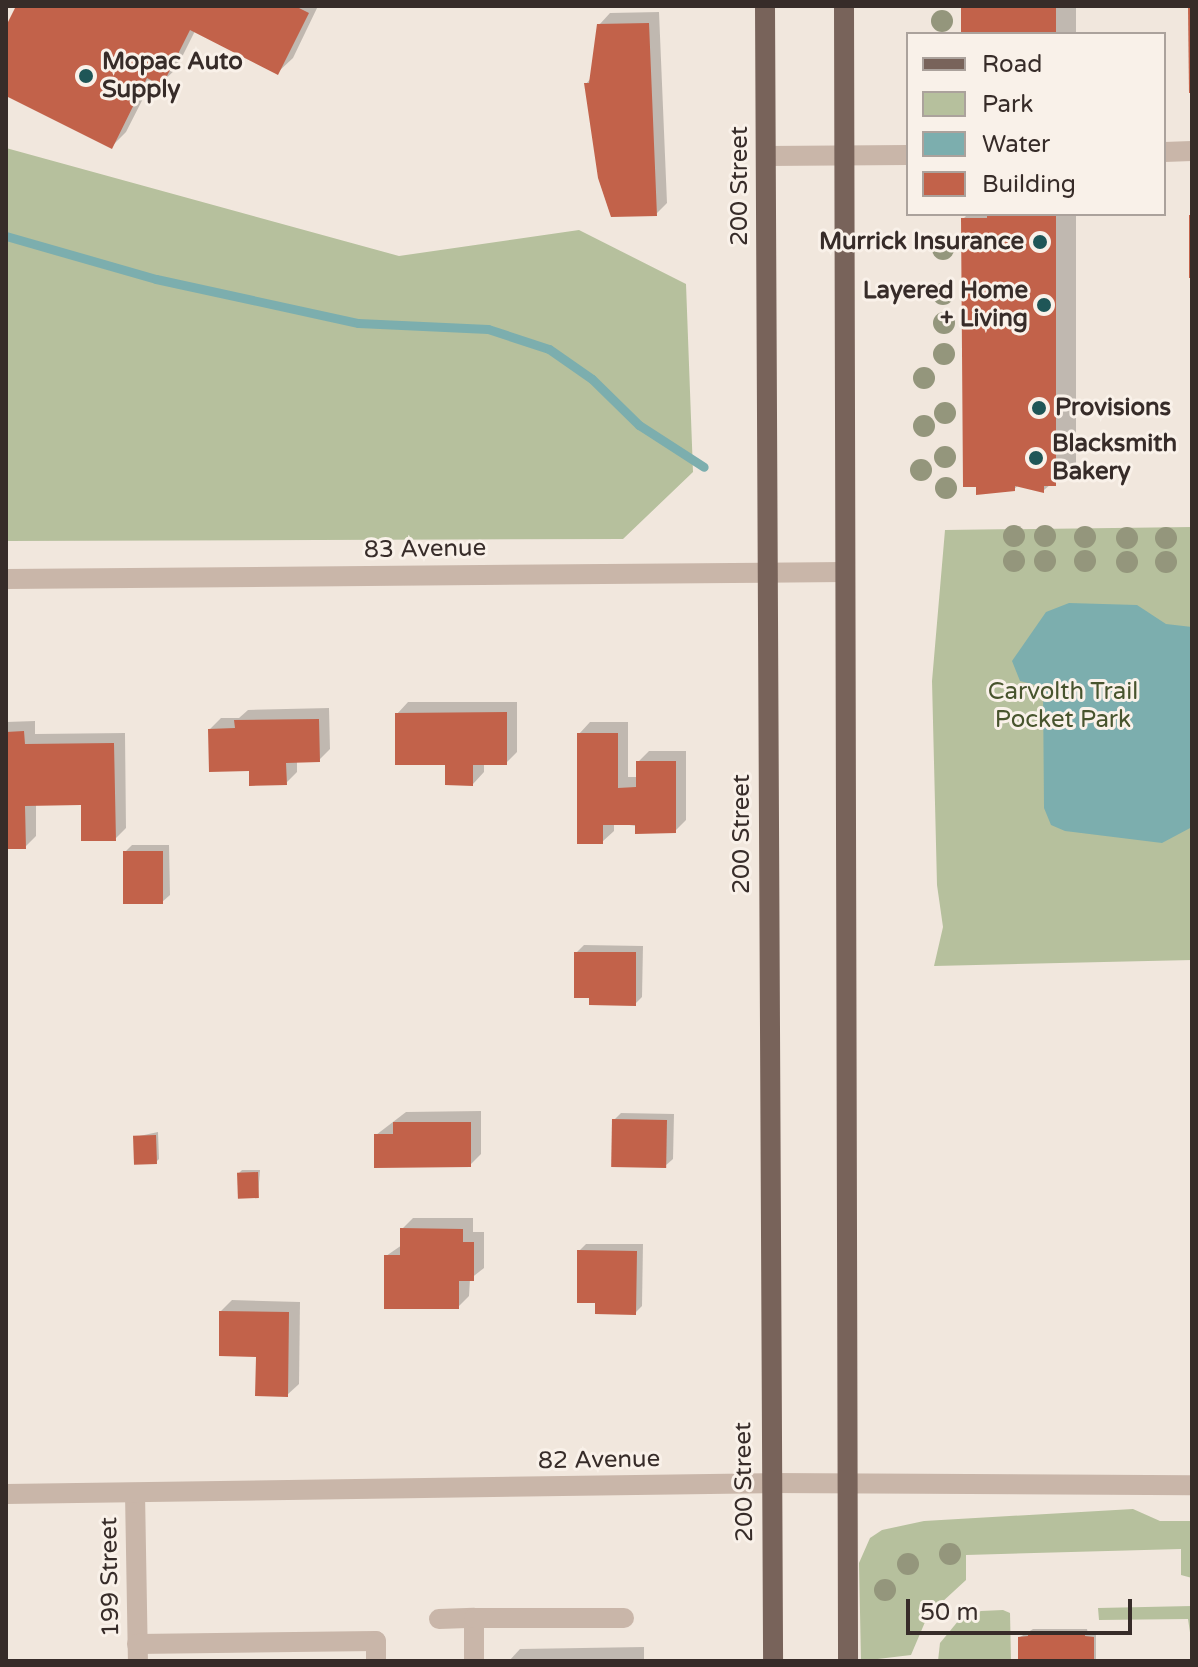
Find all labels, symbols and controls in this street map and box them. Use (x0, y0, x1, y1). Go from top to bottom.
legend (906, 32, 1166, 216)
place label: Mopac Auto Supply (102, 48, 243, 104)
text: Road (982, 50, 1042, 79)
marker: Mopac Auto Supply (77, 67, 95, 85)
text: Park (982, 90, 1033, 119)
street label: 200 Street (726, 126, 754, 246)
text: Water (982, 130, 1050, 159)
text: Building (982, 170, 1076, 199)
place label: Murrick Insurance (819, 228, 1024, 256)
marker: Murrick Insurance (1031, 233, 1049, 251)
place label: Layered Home + Living (863, 277, 1028, 333)
marker: Layered Home + Living (1035, 296, 1053, 314)
place label: Provisions (1055, 394, 1171, 422)
marker: Provisions (1030, 399, 1048, 417)
place label: Blacksmith Bakery (1052, 430, 1177, 486)
marker: Blacksmith Bakery (1027, 449, 1045, 467)
street label: 83 Avenue (364, 534, 486, 564)
park label: Carvolth Trail Pocket Park (988, 678, 1138, 734)
street label: 200 Street (728, 774, 756, 894)
street label: 200 Street (729, 1422, 759, 1542)
street label: 82 Avenue (538, 1445, 660, 1475)
street label: 199 Street (95, 1517, 125, 1637)
scale bar (910, 1583, 1136, 1633)
text: 50 m (920, 1598, 978, 1627)

